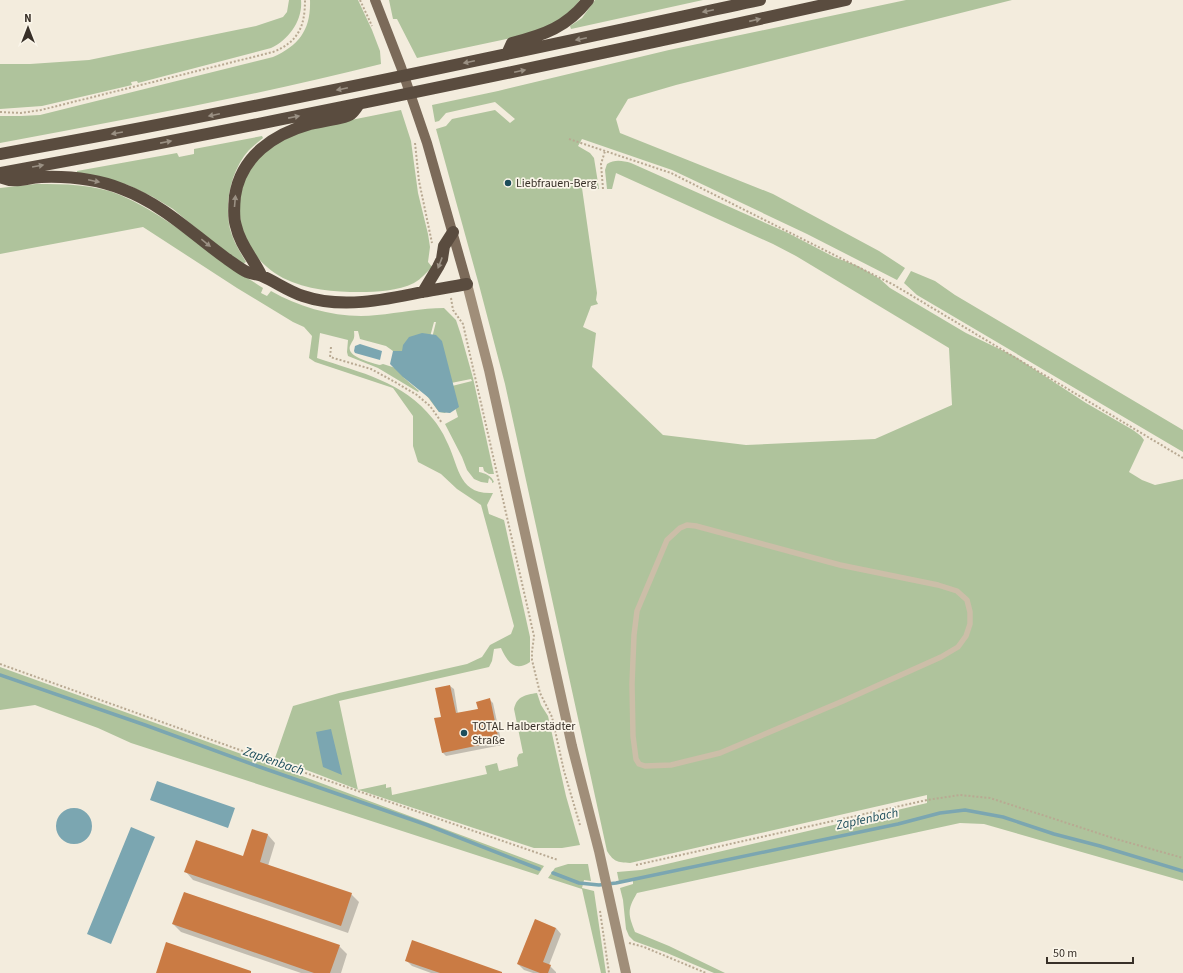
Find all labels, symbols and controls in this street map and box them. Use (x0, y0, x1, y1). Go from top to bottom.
north arrow (8, 8, 48, 48)
one-way arrow (702, 9, 714, 15)
text: N (24, 11, 32, 26)
one-way arrow (749, 17, 762, 23)
one-way arrow (575, 36, 587, 42)
one-way arrow (463, 60, 475, 66)
one-way arrow (514, 67, 527, 73)
one-way arrow (336, 86, 348, 92)
one-way arrow (208, 112, 221, 118)
one-way arrow (288, 114, 300, 120)
one-way arrow (111, 131, 123, 137)
one-way arrow (160, 139, 172, 145)
one-way arrow (32, 163, 45, 169)
place label: Liebfrauen-Berg (516, 175, 597, 192)
marker: Liebfrauen-Berg (503, 178, 513, 188)
one-way arrow (87, 179, 100, 185)
one-way arrow (231, 195, 238, 207)
one-way arrow (201, 238, 212, 247)
one-way arrow (436, 257, 442, 269)
place label: TOTAL Halberstädter Straße (472, 718, 576, 749)
marker: TOTAL Halberstädter Straße (459, 728, 469, 738)
water label: Zapfenbach (240, 742, 307, 780)
water label: Zapfenbach (833, 804, 900, 835)
scale bar (1047, 939, 1133, 965)
text: 50 m (1053, 945, 1077, 962)

